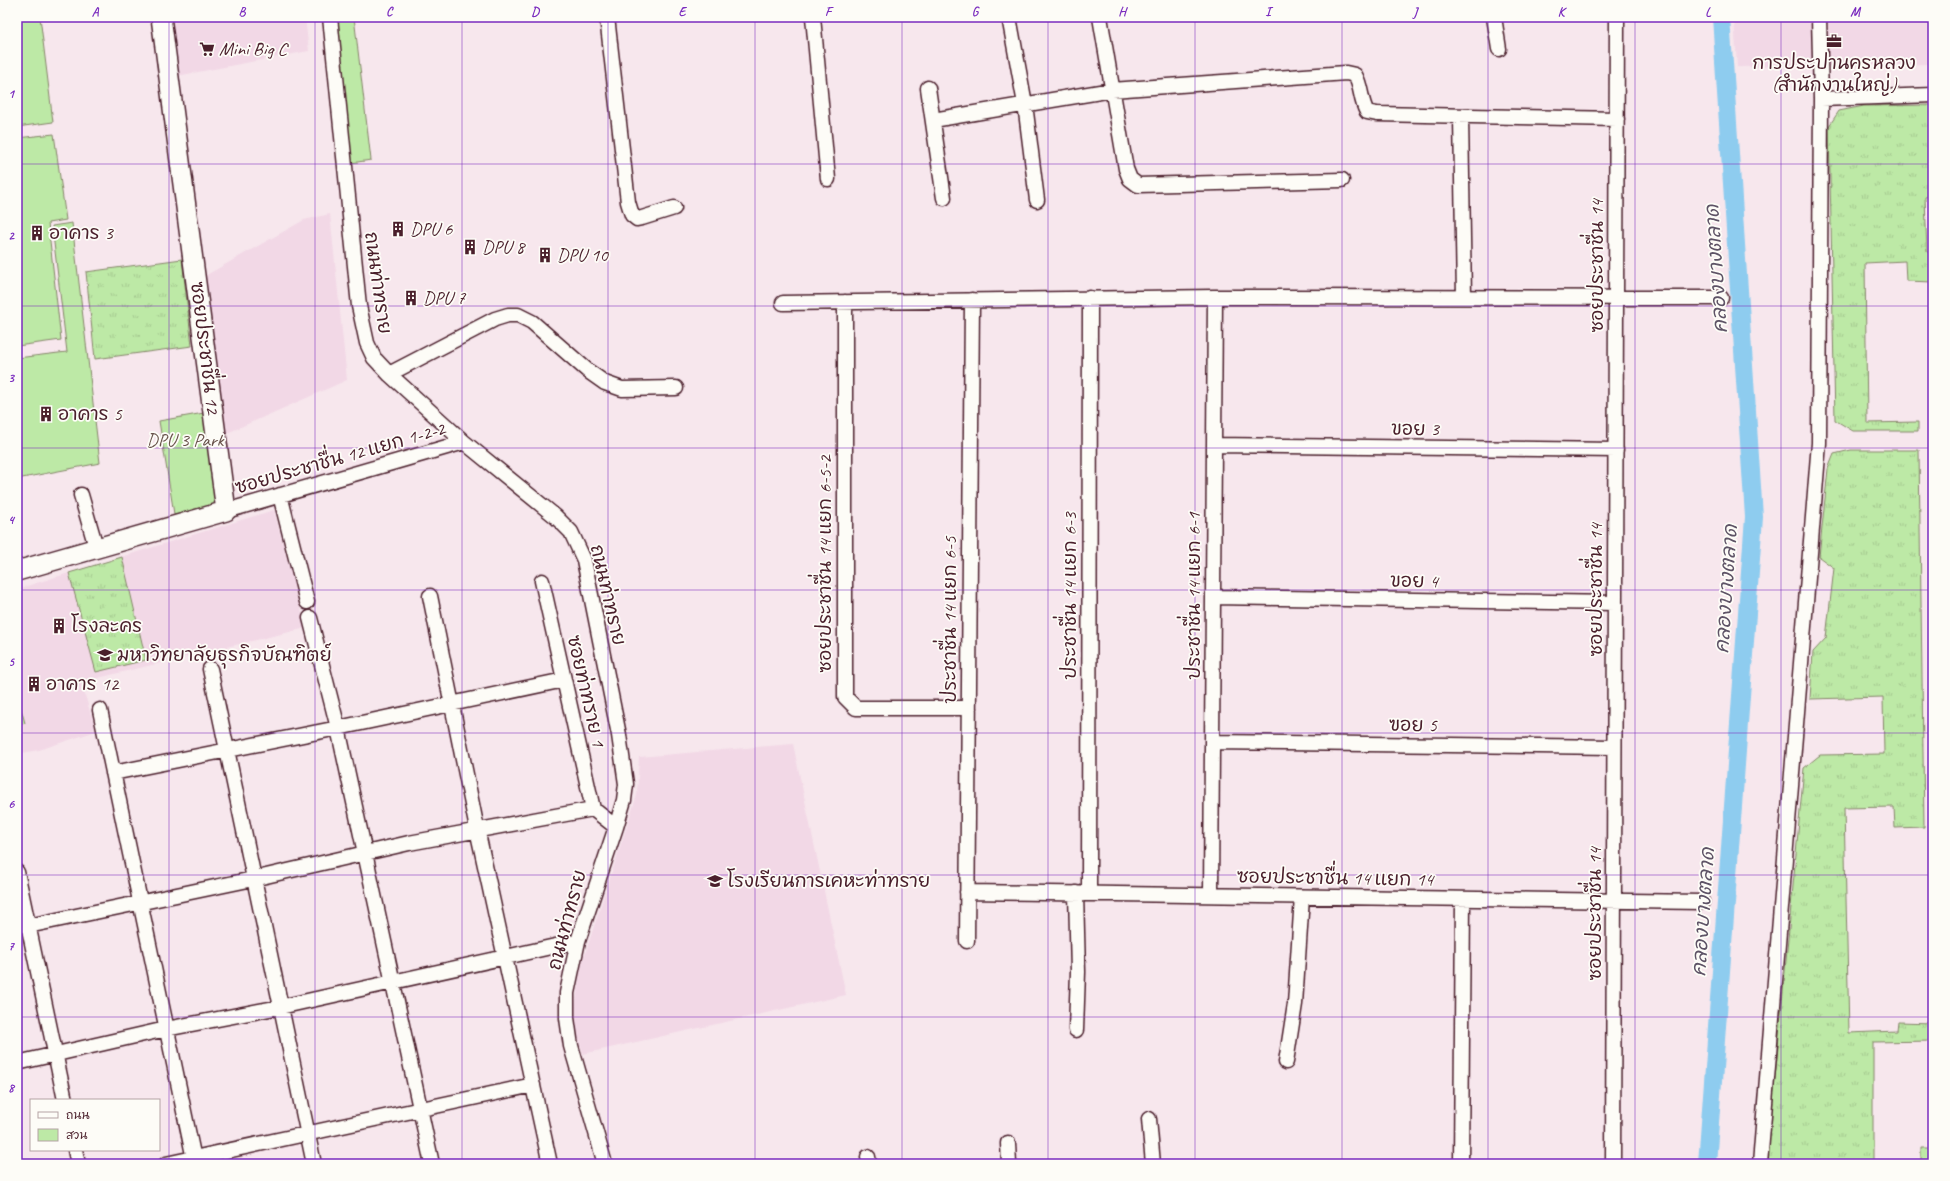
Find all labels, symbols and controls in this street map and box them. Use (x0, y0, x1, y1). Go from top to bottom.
text: A (92, 4, 100, 20)
text: B (239, 4, 247, 20)
text: C (386, 4, 394, 20)
text: D (531, 4, 540, 20)
text: E (679, 4, 688, 20)
text: F (825, 4, 834, 20)
text: G (972, 4, 980, 20)
text: H (1118, 4, 1128, 20)
text: I (1265, 4, 1274, 20)
text: J (1412, 4, 1419, 20)
text: K (1558, 4, 1568, 20)
text: L (1705, 4, 1712, 20)
text: M (1850, 4, 1861, 20)
office icon: การประปานครหลวง (สำนักงานใหญ่) (1825, 32, 1843, 50)
place label: Mini Big C (219, 37, 290, 61)
supermarket icon: Mini Big C (198, 40, 216, 58)
place label: การประปานครหลวง (สำนักงานใหญ่) (1752, 51, 1916, 97)
text: 1 (8, 86, 16, 102)
street label: ซอยประชาชื่น 14 (1579, 197, 1609, 333)
water label: คลองบางตลาด (1699, 203, 1733, 334)
place label: DPU 6 (410, 217, 454, 241)
building icon: DPU 6 (389, 220, 407, 238)
place label: อาคาร 3 (49, 221, 114, 245)
building icon: อาคาร 3 (28, 224, 46, 242)
text: 2 (8, 228, 15, 244)
street label: ถนนท่าทราย (359, 230, 397, 336)
place label: DPU 8 (482, 235, 527, 259)
building icon: DPU 8 (461, 238, 479, 256)
place label: DPU 10 (557, 243, 609, 267)
building icon: DPU 10 (536, 246, 554, 264)
street label: ซอยประชาชื่น 12 (185, 280, 231, 417)
place label: DPU 7 (423, 286, 467, 310)
building icon: DPU 7 (402, 289, 420, 307)
text: 3 (8, 370, 15, 386)
place label: อาคาร 5 (58, 402, 123, 426)
building icon: อาคาร 5 (37, 405, 55, 423)
street label: ซอยประชาชื่น 12 แยก 1-2-2 (231, 410, 449, 499)
street label: ขอย 3 (1391, 417, 1440, 441)
park label: DPU 3 Park (147, 428, 225, 452)
street label: ซอยประชาชื่น 14 แยก 6-5-2 (807, 454, 837, 673)
street label: ประชาชื่น 14 แยก 6-3 (1052, 511, 1082, 680)
street label: ประชาชื่น 14 แยก 6-1 (1176, 511, 1206, 680)
text: 4 (8, 512, 16, 528)
street label: ซอยประชาชื่น 14 (1578, 521, 1608, 657)
water label: คลองบางตลาด (1709, 523, 1743, 654)
street label: ประชาชื่น 14 แยก 6-5 (932, 535, 962, 704)
street label: ถนนท่าทราย (585, 542, 631, 648)
street label: ขอย 4 (1390, 569, 1440, 593)
place label: โรงละคร (71, 613, 142, 638)
building icon: โรงละคร (50, 617, 68, 635)
street label: ซอยท่าทราย 1 (562, 633, 611, 750)
place label: มหาวิทยาลัยธุรกิจบัณฑิตย์ (117, 642, 332, 669)
school or university icon: มหาวิทยาลัยธุรกิจบัณฑิตย์ (96, 646, 114, 664)
text: 5 (8, 654, 15, 670)
place label: อาคาร 12 (46, 672, 120, 696)
building icon: อาคาร 12 (25, 675, 43, 693)
street label: ฃอย 5 (1389, 713, 1438, 737)
text: 6 (8, 796, 15, 812)
street label: ซอยประชาชื่น 14 (1577, 845, 1607, 981)
water label: คลองบางตลาด (1686, 846, 1720, 977)
street label: ซอยประชาชื่น 14 แยก 14 (1237, 858, 1436, 892)
street label: ถนนท่าทราย (542, 867, 592, 973)
place label: โรงเรียนการเคหะท่าทราย (727, 868, 930, 893)
school or university icon: โรงเรียนการเคหะท่าทราย (706, 872, 724, 890)
text: 7 (8, 938, 15, 954)
text: 8 (8, 1080, 16, 1096)
legend (30, 1099, 160, 1151)
text: ถนน (66, 1107, 90, 1123)
text: สวน (66, 1127, 87, 1143)

